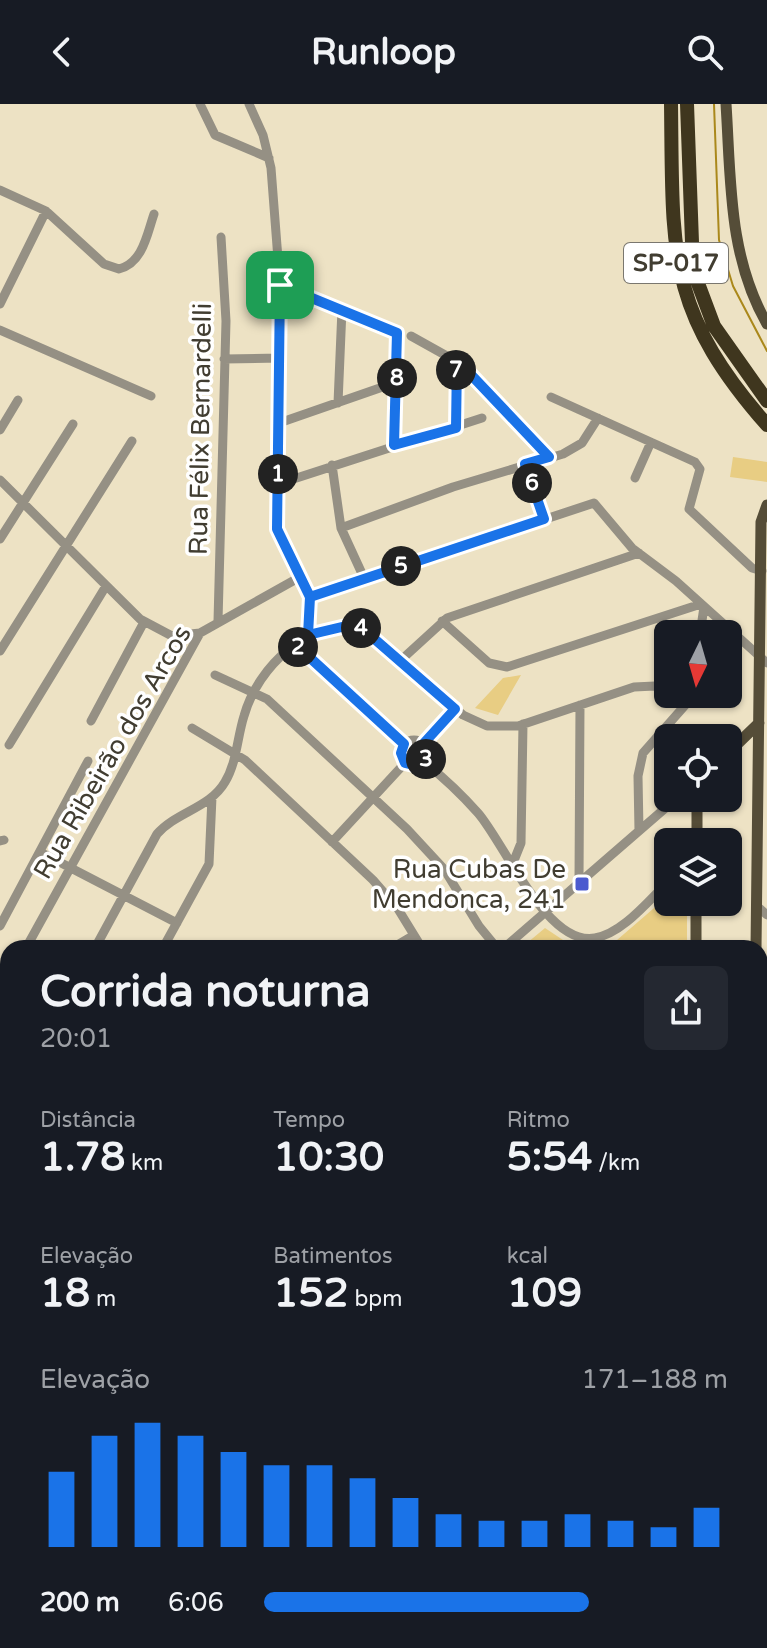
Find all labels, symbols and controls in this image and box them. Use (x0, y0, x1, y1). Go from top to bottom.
icon: back (40, 30, 84, 74)
icon: search (683, 30, 727, 74)
text: Runloop (311, 31, 456, 74)
road number: SP-017 (624, 243, 728, 283)
pin (246, 251, 314, 319)
icon: arrive (258, 263, 302, 307)
street label: Rua Félix Bernardelli (183, 303, 218, 555)
pin: 7 (436, 350, 476, 390)
text: 7 (449, 357, 463, 383)
pin: 8 (377, 358, 417, 398)
text: 8 (390, 365, 404, 391)
pin: 1 (258, 454, 298, 494)
text: 1 (271, 461, 285, 487)
pin: 6 (512, 463, 552, 503)
text: 6 (525, 470, 539, 496)
pin: 5 (381, 546, 421, 586)
text: 5 (394, 553, 408, 579)
pin: 4 (341, 608, 381, 648)
text: 4 (354, 615, 368, 641)
street label: Rua Ribeirão dos Arcos (27, 620, 198, 885)
north arrow (654, 620, 742, 708)
map controls (654, 620, 742, 916)
pin: 2 (278, 627, 318, 667)
text: 2 (291, 634, 305, 660)
button: locate (654, 724, 742, 812)
pin: 3 (406, 739, 446, 779)
text: 3 (419, 746, 433, 772)
button: layers (654, 828, 742, 916)
place label: Rua Cubas De Mendonca, 241 (372, 854, 566, 915)
marker: Rua Cubas De Mendonca, 241 (573, 875, 591, 893)
text: Corrida noturna (40, 966, 371, 1019)
button: share (644, 966, 728, 1050)
text: 20:01 (40, 1023, 112, 1054)
text: Distância (40, 1107, 136, 1133)
text: Tempo (273, 1107, 345, 1133)
text: Ritmo (507, 1107, 570, 1133)
text: 1.78 (40, 1133, 125, 1181)
text: 10:30 (273, 1133, 384, 1181)
text: 5:54 (507, 1133, 592, 1181)
text: km (125, 1150, 163, 1176)
text: /km (592, 1150, 640, 1176)
text: Elevação (40, 1243, 133, 1269)
text: Batimentos (273, 1243, 393, 1269)
text: kcal (507, 1243, 548, 1269)
text: 18 (40, 1269, 90, 1317)
text: 152 (273, 1269, 349, 1317)
text: 109 (507, 1269, 582, 1317)
text: m (90, 1286, 116, 1312)
text: bpm (349, 1286, 402, 1312)
text: Elevação (40, 1364, 150, 1395)
text: 171–188 m (582, 1364, 728, 1395)
text: 200 m (40, 1587, 120, 1618)
text: 6:06 (168, 1587, 224, 1618)

